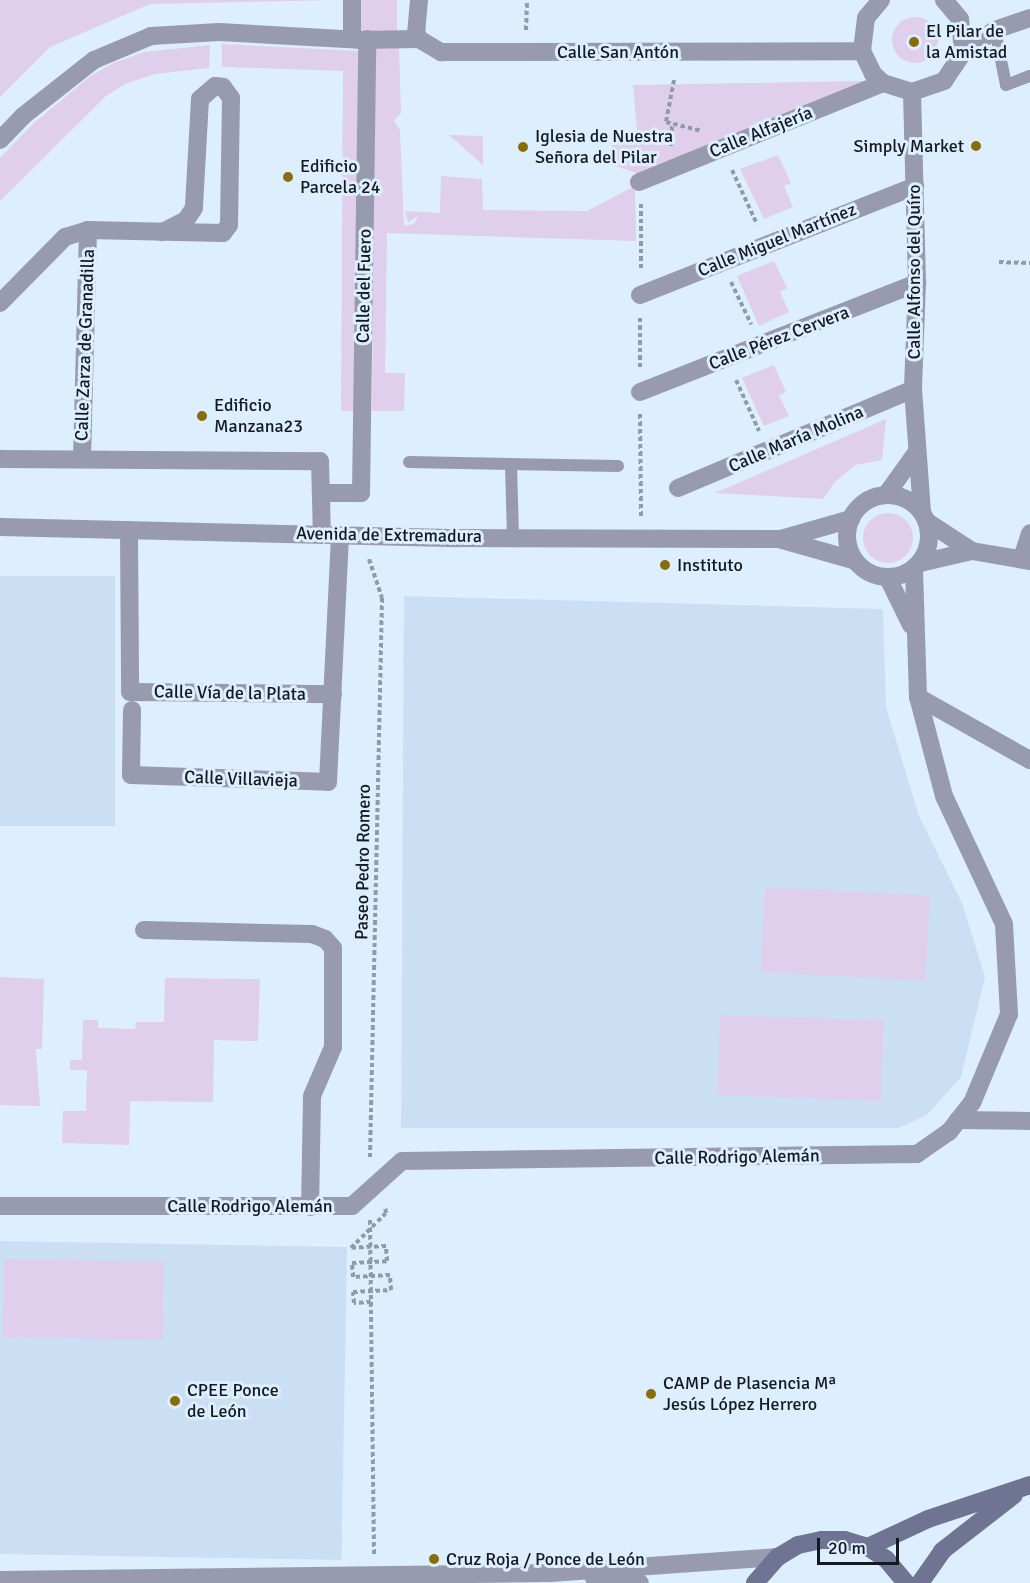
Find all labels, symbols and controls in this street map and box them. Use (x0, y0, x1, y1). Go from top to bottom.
place label: El Pilar de la Amistad (926, 21, 1007, 63)
marker: El Pilar de la Amistad (907, 35, 921, 49)
street label: Calle San Antón (557, 41, 679, 63)
street label: Calle Alfajería (706, 102, 816, 162)
place label: Iglesia de Nuestra Señora del Pilar (535, 126, 673, 168)
place label: Simply Market (854, 135, 964, 157)
marker: Simply Market (969, 139, 983, 153)
marker: Iglesia de Nuestra Señora del Pilar (516, 140, 530, 154)
place label: Edificio Parcela 24 (300, 156, 380, 198)
marker: Edificio Parcela 24 (281, 170, 295, 184)
street label: Calle Alfonso del Quíro (903, 184, 925, 360)
street label: Calle Miguel Martínez (695, 198, 859, 282)
street label: Calle del Fuero (352, 229, 376, 343)
street label: Calle Zarza de Granadilla (71, 249, 99, 441)
street label: Calle Pérez Cervera (706, 301, 852, 375)
place label: Edificio Manzana23 (214, 395, 303, 438)
street label: Calle María Molina (725, 401, 867, 477)
marker: Edificio Manzana23 (195, 409, 209, 423)
street label: Avenida de Extremadura (296, 523, 482, 547)
place label: Instituto (677, 554, 743, 576)
marker: Instituto (658, 558, 672, 572)
street label: Calle Vía de la Plata (154, 681, 306, 705)
street label: Calle Villavieja (184, 766, 298, 792)
street label: Paseo Pedro Romero (351, 784, 375, 940)
street label: Calle Rodrigo Alemán (654, 1145, 820, 1169)
street label: Calle Rodrigo Alemán (167, 1195, 333, 1217)
place label: CAMP de Plasencia Mª Jesús López Herrero (663, 1373, 836, 1416)
place label: CPEE Ponce de León (187, 1380, 279, 1422)
marker: CAMP de Plasencia Mª Jesús López Herrero (644, 1387, 658, 1401)
marker: CPEE Ponce de León (168, 1394, 182, 1408)
scale bar (820, 1526, 902, 1564)
text: 20 m (828, 1537, 866, 1559)
place label: Cruz Roja / Ponce de León (446, 1548, 645, 1570)
marker: Cruz Roja / Ponce de León (427, 1552, 441, 1566)

